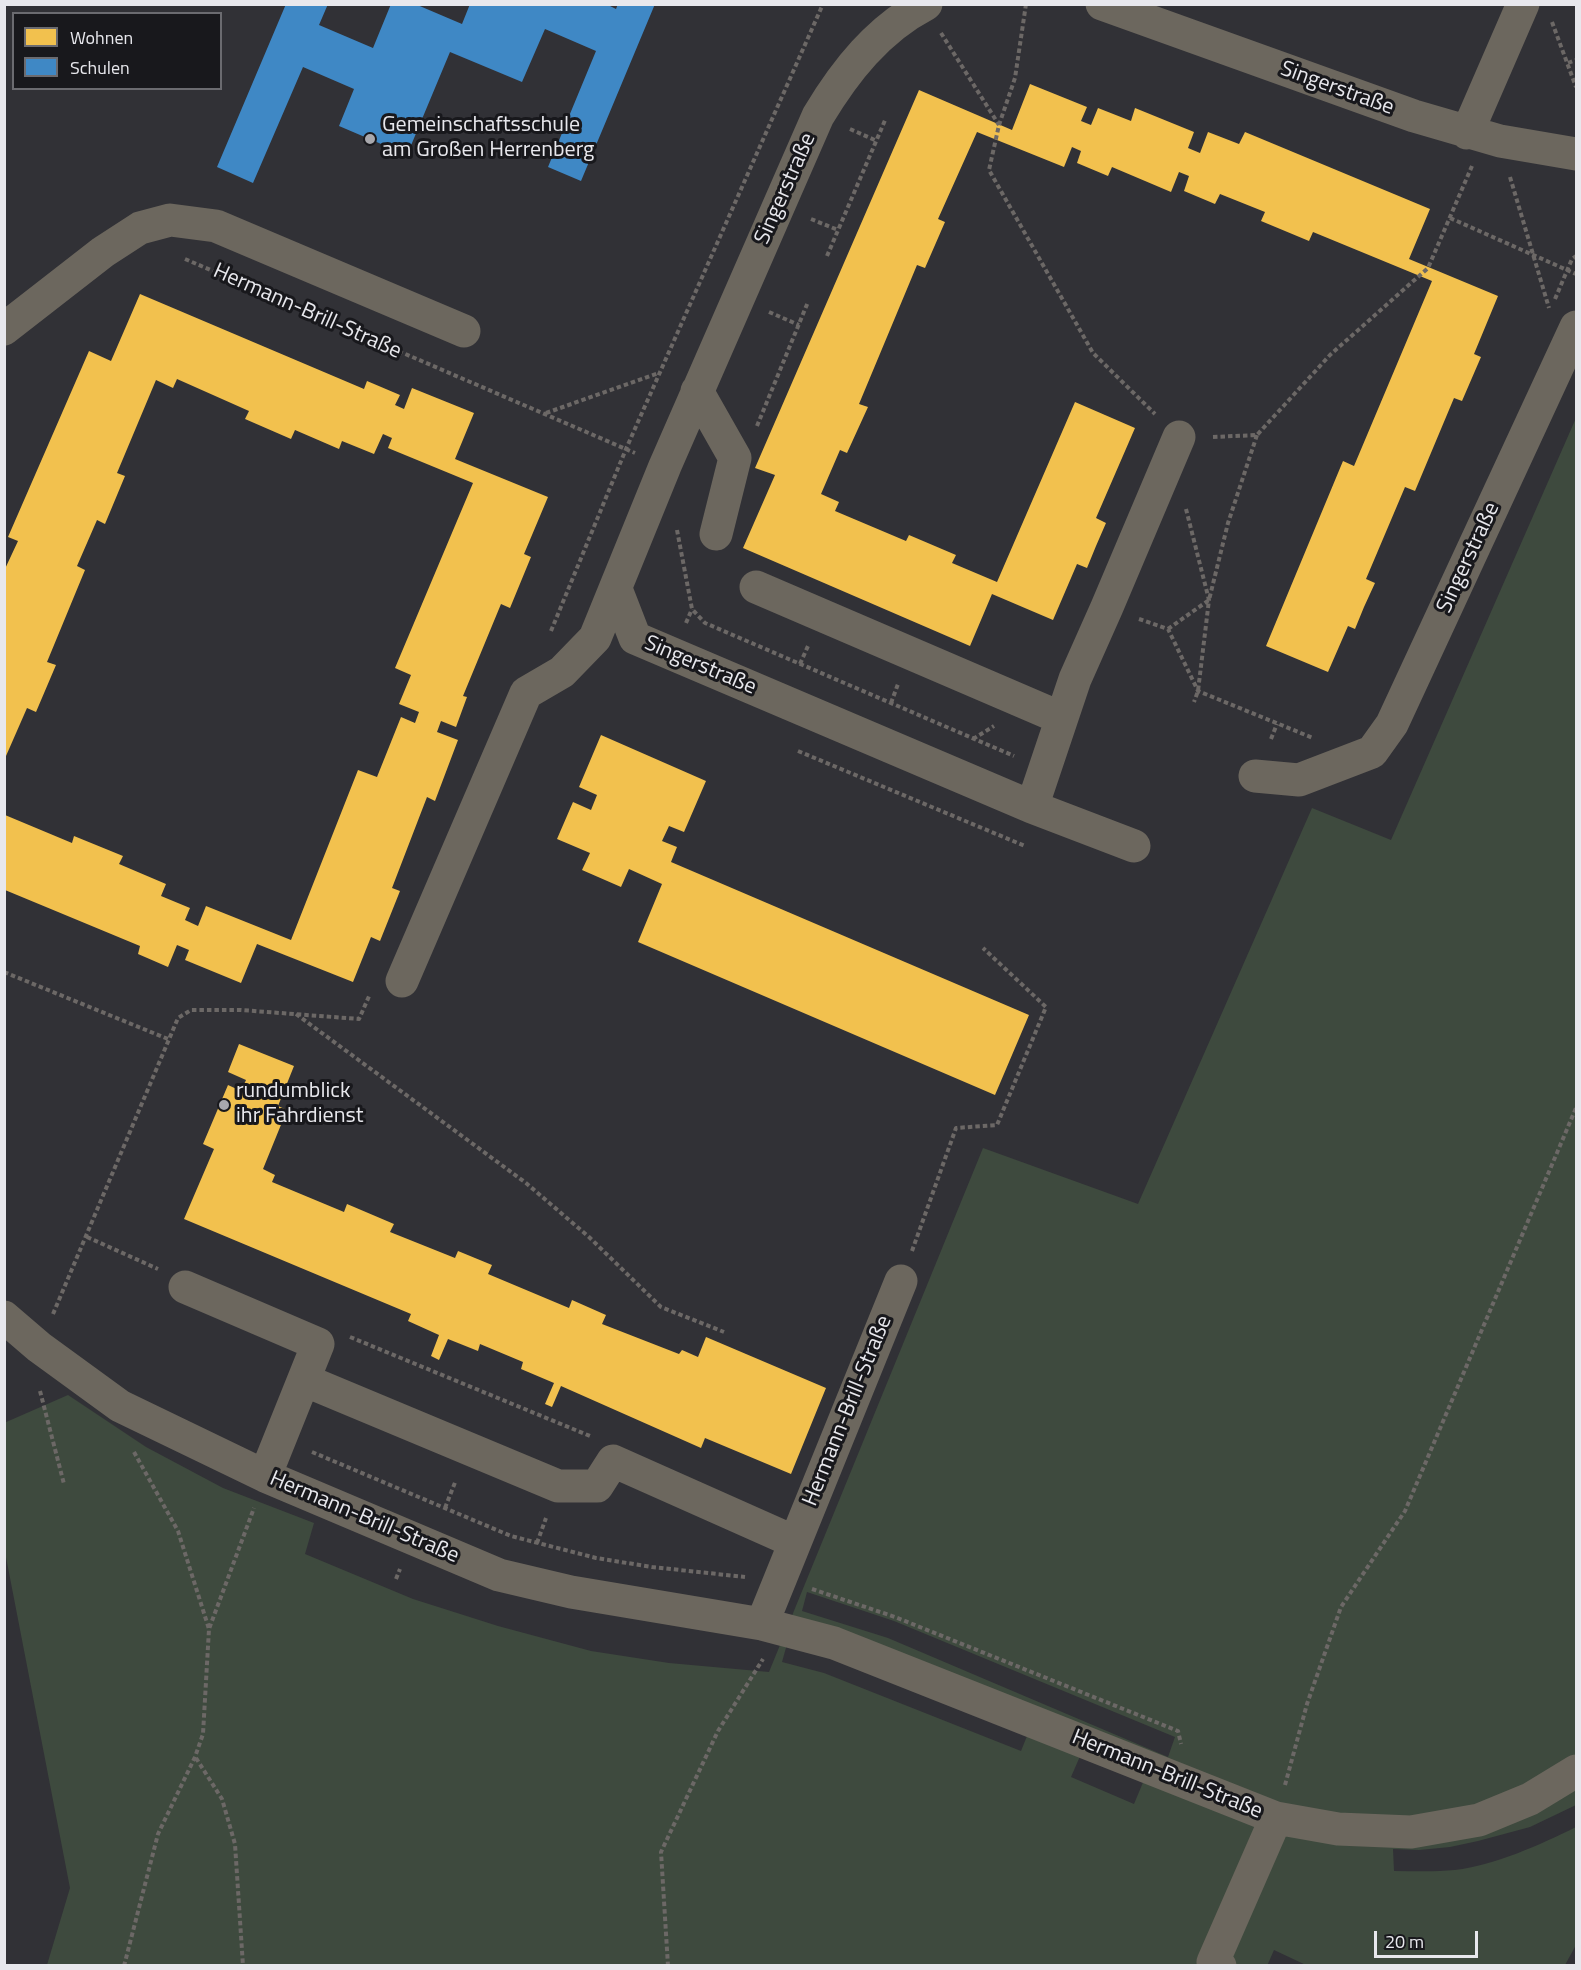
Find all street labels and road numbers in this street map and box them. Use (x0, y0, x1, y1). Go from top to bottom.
street label: Singerstraße (1277, 56, 1397, 122)
street label: Singerstraße (750, 129, 822, 249)
street label: Hermann-Brill-Straße (209, 259, 405, 365)
street label: Singerstraße (1432, 499, 1506, 617)
street label: Singerstraße (640, 631, 760, 701)
street label: Hermann-Brill-Straße (798, 1312, 898, 1510)
street label: Hermann-Brill-Straße (265, 1466, 463, 1570)
street label: Hermann-Brill-Straße (1068, 1725, 1266, 1825)

